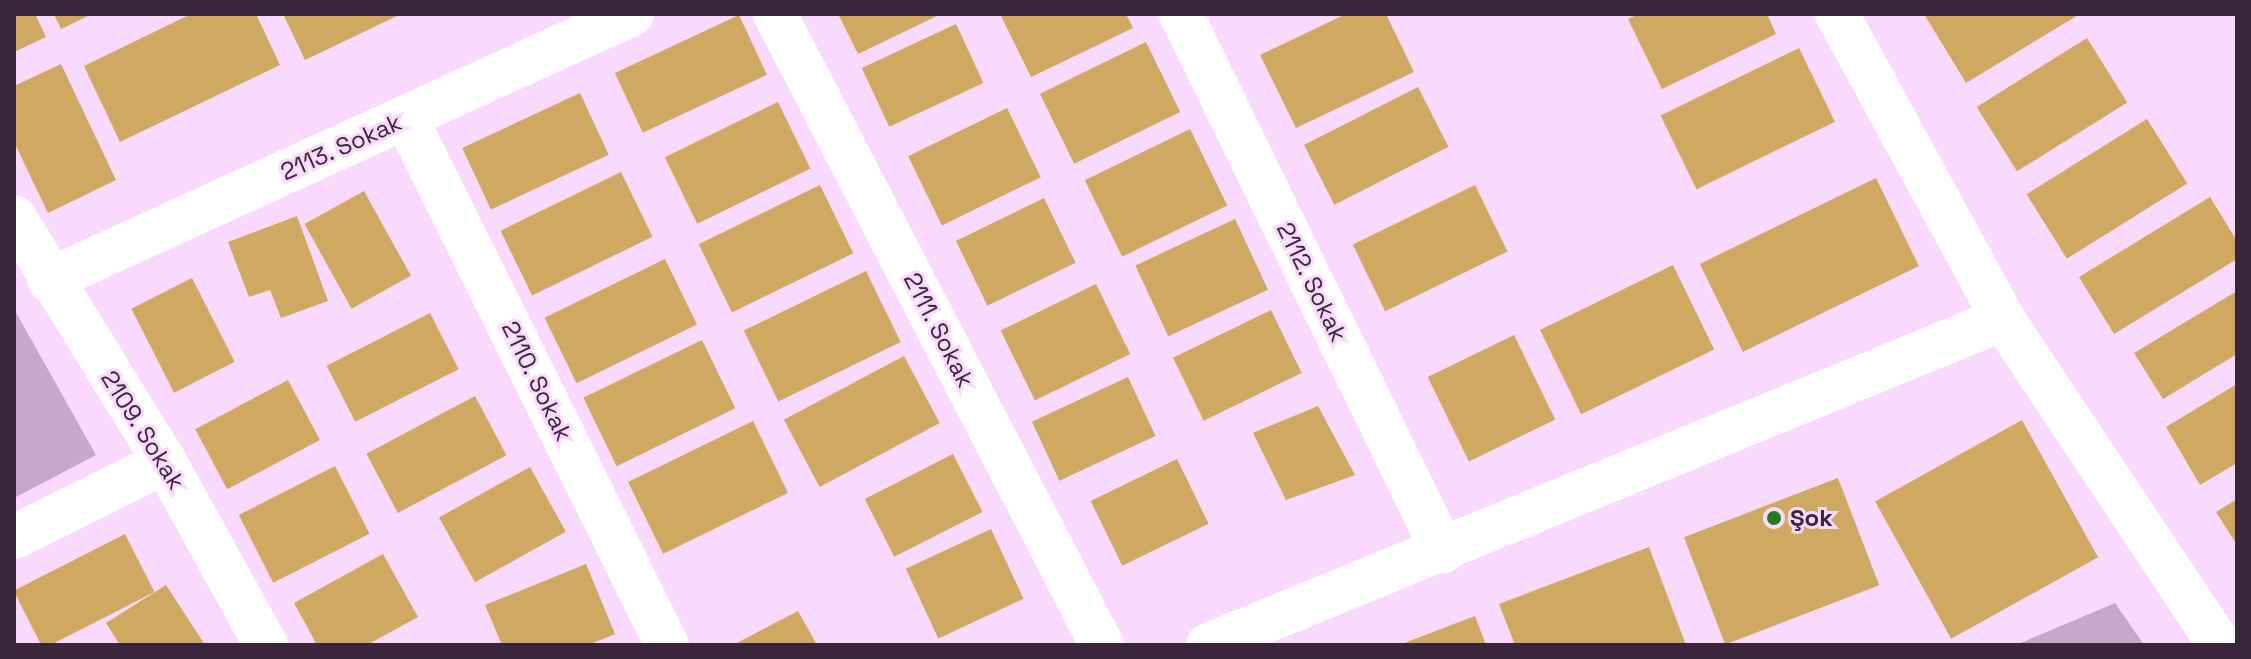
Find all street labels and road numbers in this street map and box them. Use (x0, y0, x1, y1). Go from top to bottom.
street label: 2113. Sokak (276, 107, 406, 187)
street label: 2112. Sokak (1271, 217, 1353, 347)
street label: 2111. Sokak (898, 267, 980, 393)
street label: 2110. Sokak (495, 316, 579, 446)
street label: 2109. Sokak (95, 365, 191, 495)

